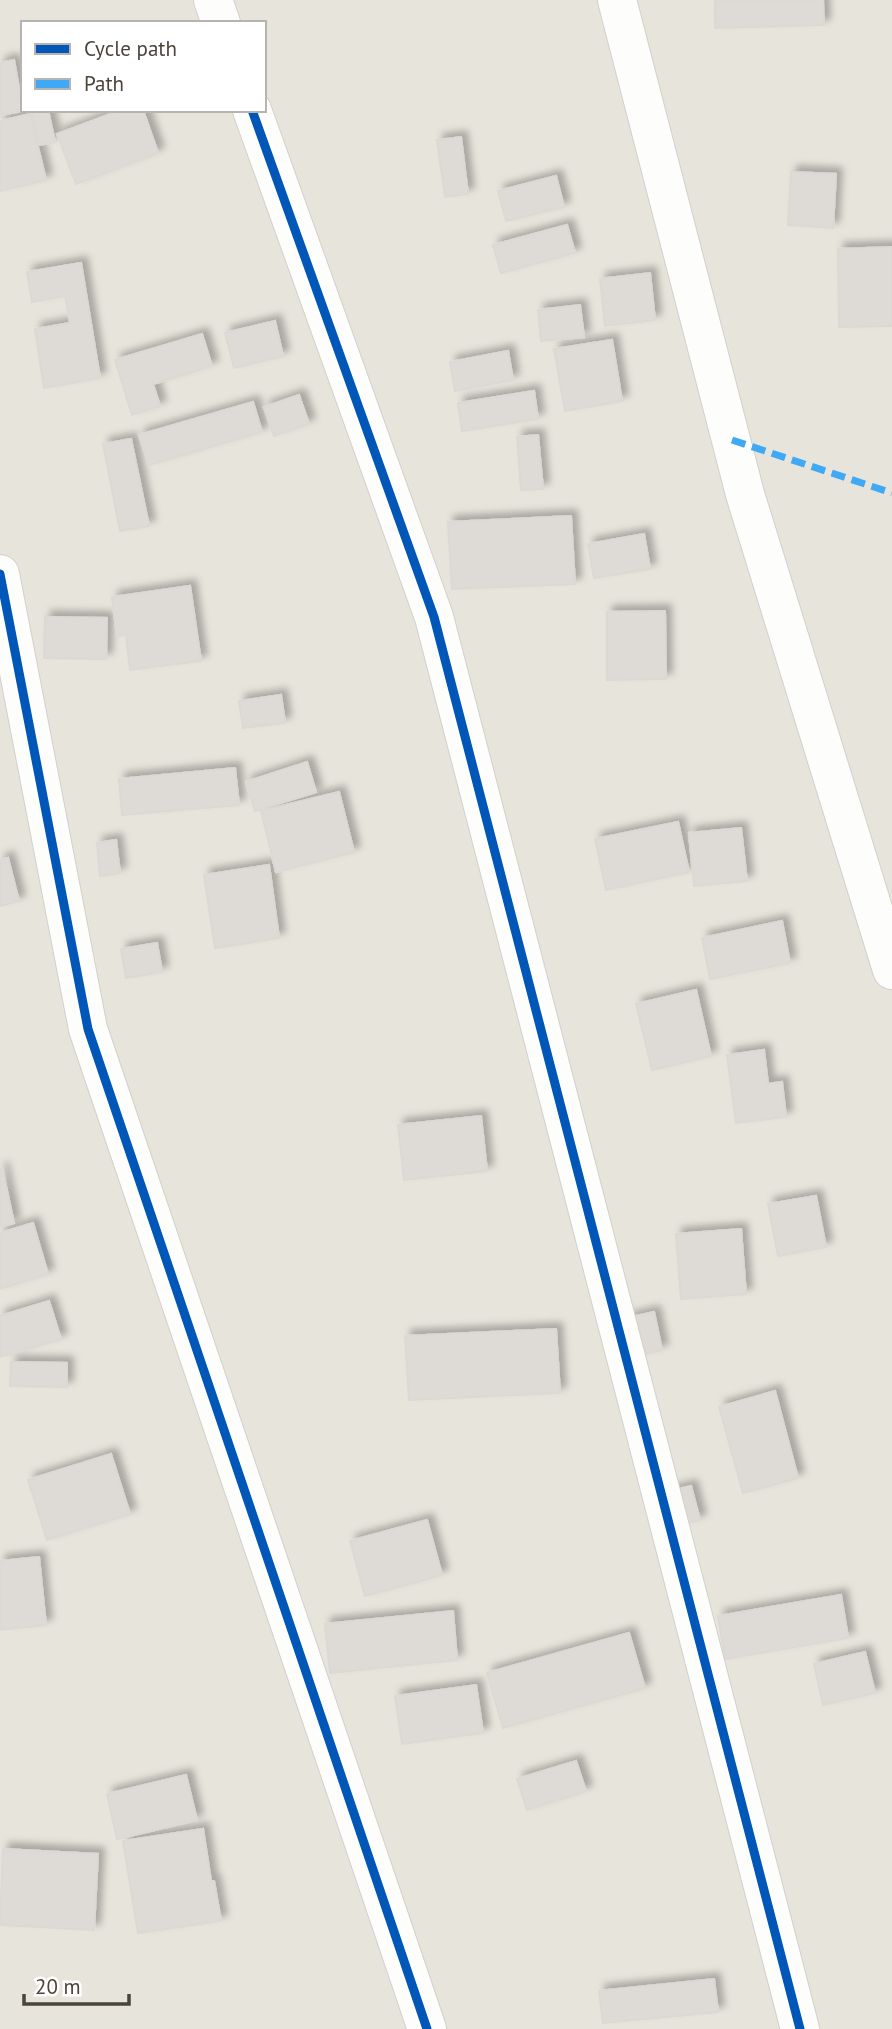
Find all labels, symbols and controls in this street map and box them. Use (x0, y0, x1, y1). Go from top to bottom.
legend (21, 21, 266, 112)
text: Cycle path (84, 35, 177, 62)
text: Path (84, 70, 124, 97)
scale bar (24, 1962, 130, 2006)
text: 20 m (35, 1973, 81, 2000)

